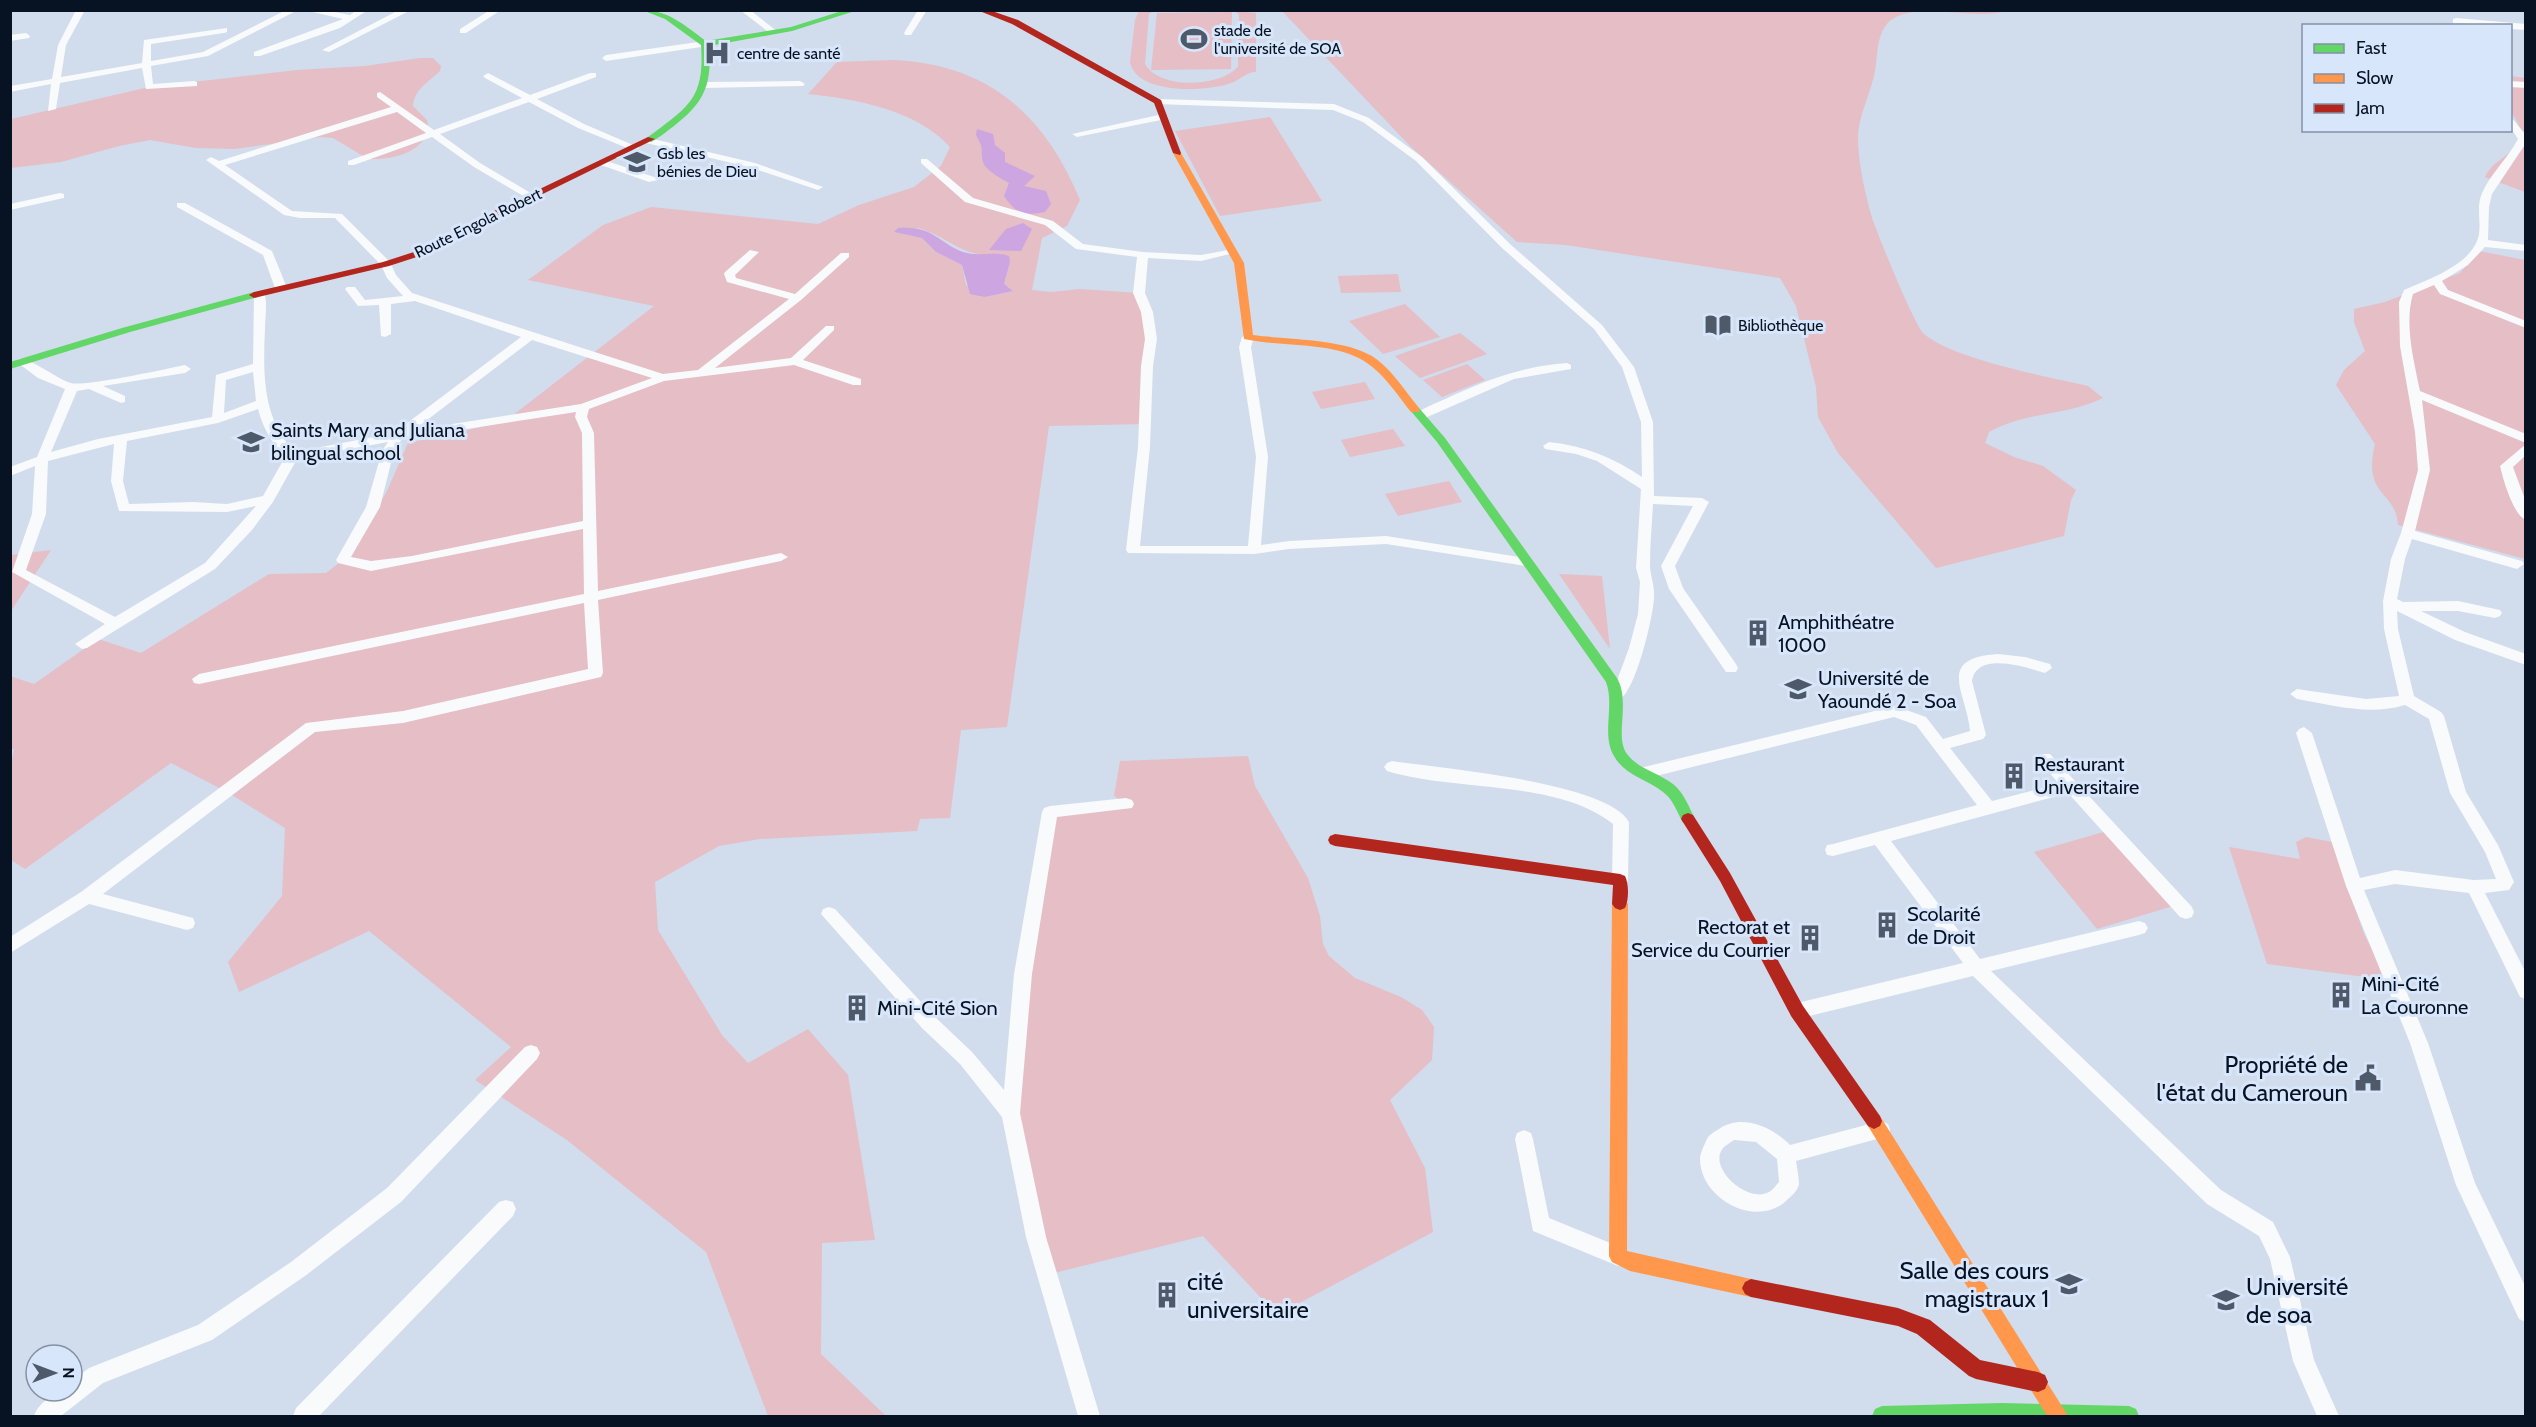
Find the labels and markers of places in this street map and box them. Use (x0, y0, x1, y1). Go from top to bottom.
place label: stade de l'université de SOA (1214, 21, 1341, 58)
sports icon: stade de l'université de SOA (1179, 24, 1209, 54)
hospital icon: centre de santé (702, 38, 732, 68)
place label: centre de santé (737, 44, 841, 63)
place label: Gsb les bénies de Dieu (657, 144, 757, 181)
school or university icon: Gsb les bénies de Dieu (622, 147, 652, 177)
library icon: Bibliothèque (1703, 310, 1733, 340)
place label: Bibliothèque (1738, 316, 1823, 335)
place label: Saints Mary and Juliana bilingual school (271, 418, 465, 465)
school or university icon: Saints Mary and Juliana bilingual school (236, 427, 266, 457)
place label: Amphithéatre 1000 (1778, 610, 1894, 657)
building icon: Amphithéatre 1000 (1743, 618, 1773, 648)
place label: Université de Yaoundé 2 - Soa (1817, 666, 1957, 713)
school or university icon: Université de Yaoundé 2 - Soa (1783, 674, 1813, 704)
place label: Restaurant Universitaire (2034, 752, 2139, 799)
building icon: Restaurant Universitaire (1999, 761, 2029, 791)
place label: Scolarité de Droit (1907, 902, 1980, 949)
building icon: Scolarité de Droit (1872, 910, 1902, 940)
place label: Rectorat et Service du Courrier (1631, 915, 1791, 962)
building icon: Rectorat et Service du Courrier (1795, 923, 1825, 953)
place label: Mini-Cité La Couronne (2361, 972, 2468, 1019)
building icon: Mini-Cité La Couronne (2326, 980, 2356, 1010)
building icon: Mini-Cité Sion (842, 993, 872, 1023)
place label: Mini-Cité Sion (877, 996, 998, 1020)
place label: Propriété de l'état du Cameroun (2156, 1050, 2348, 1107)
public building icon: Propriété de l'état du Cameroun (2353, 1063, 2383, 1093)
place label: Salle des cours magistraux 1 (1900, 1256, 2049, 1313)
place label: cité universitaire (1187, 1267, 1309, 1324)
school or university icon: Salle des cours magistraux 1 (2054, 1269, 2084, 1299)
place label: Université de soa (2246, 1272, 2348, 1329)
building icon: cité universitaire (1152, 1280, 1182, 1310)
school or university icon: Université de soa (2211, 1285, 2241, 1315)

